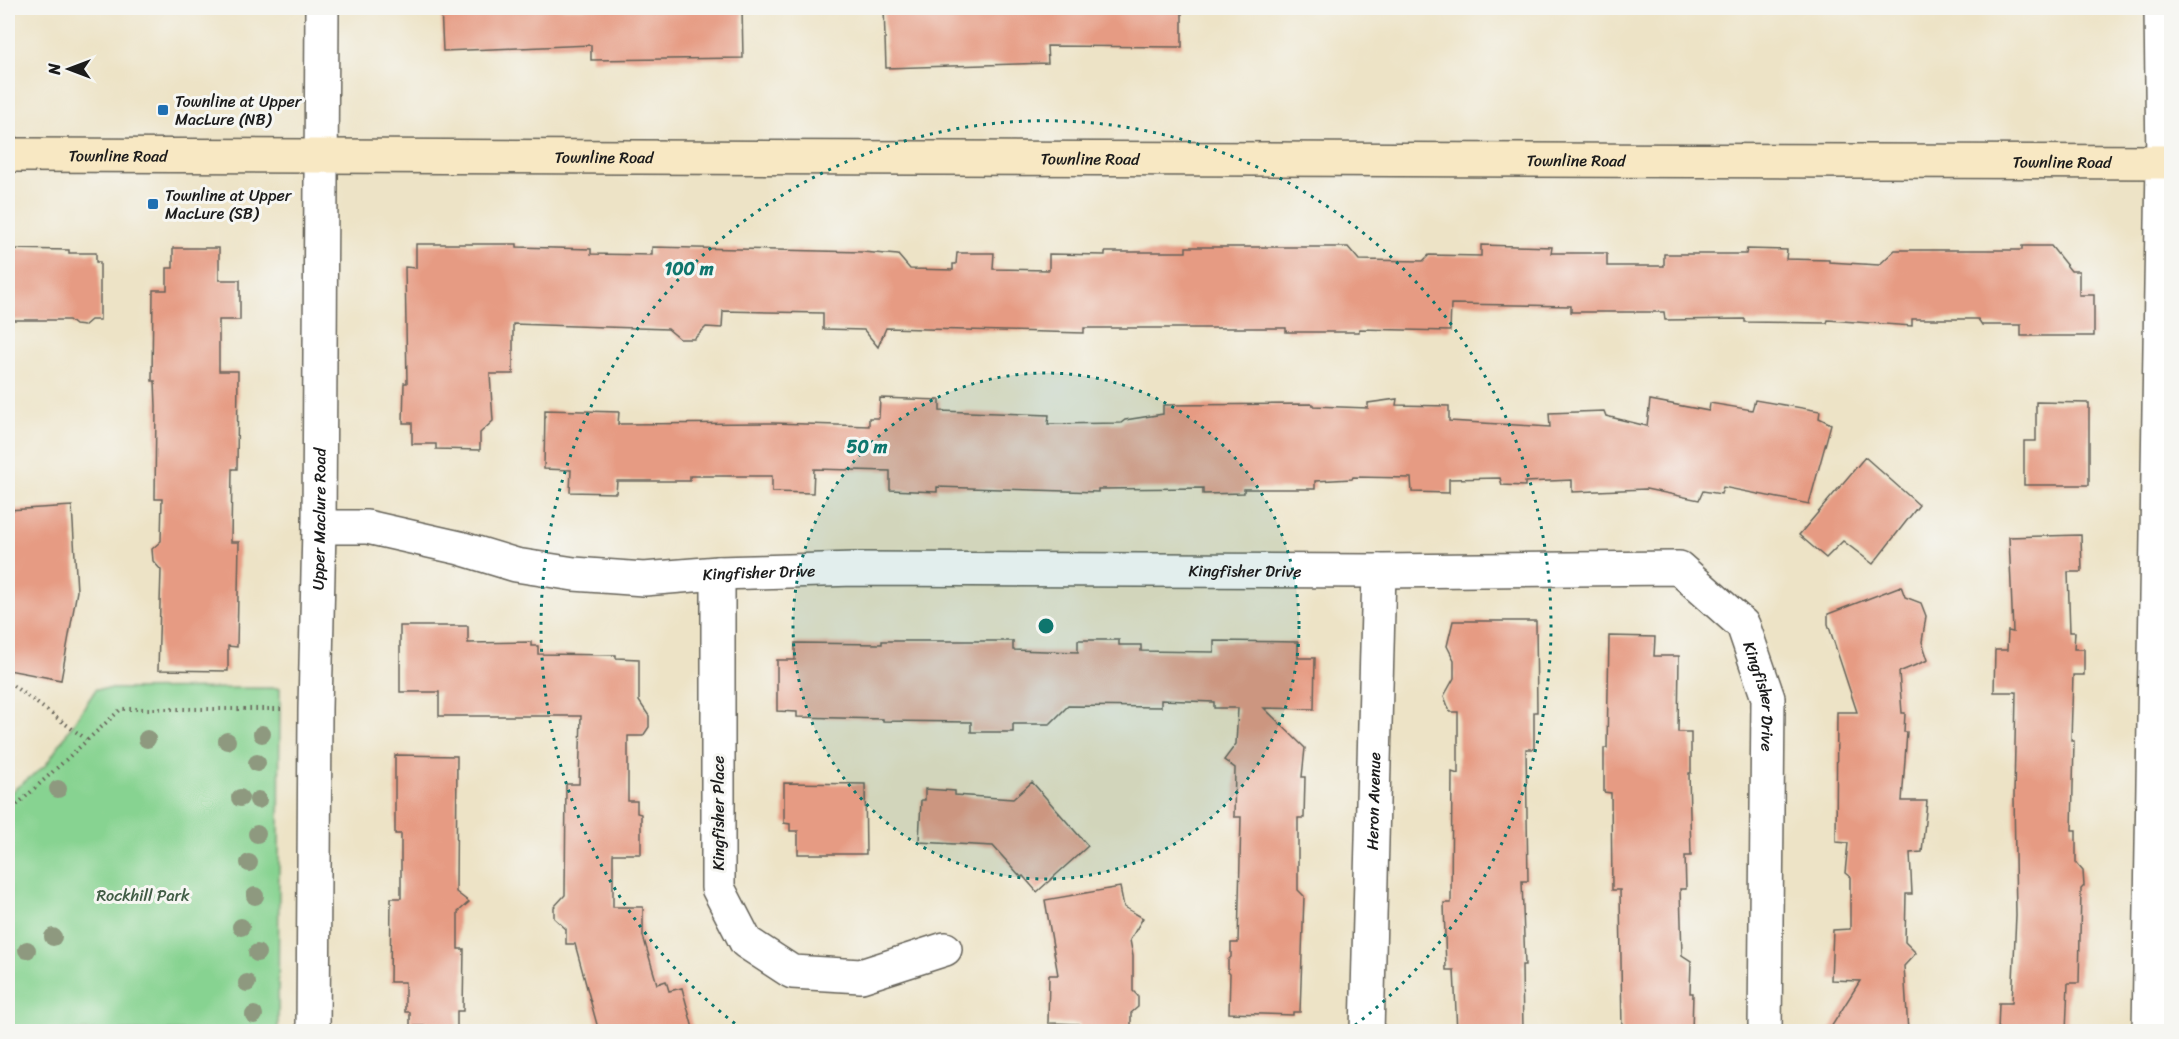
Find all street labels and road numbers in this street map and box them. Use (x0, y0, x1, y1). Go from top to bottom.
street label: Townline Road (68, 141, 169, 171)
street label: Townline Road (554, 143, 655, 172)
street label: Townline Road (1040, 144, 1141, 174)
street label: Townline Road (1526, 146, 1627, 175)
street label: Townline Road (2012, 147, 2113, 177)
street label: Upper Maclure Road (304, 446, 334, 590)
street label: Kingfisher Drive (701, 556, 816, 589)
street label: Kingfisher Drive (1188, 556, 1301, 586)
street label: Kingfisher Drive (1735, 637, 1782, 752)
street label: Heron Avenue (1358, 752, 1389, 851)
street label: Kingfisher Place (704, 755, 733, 871)

